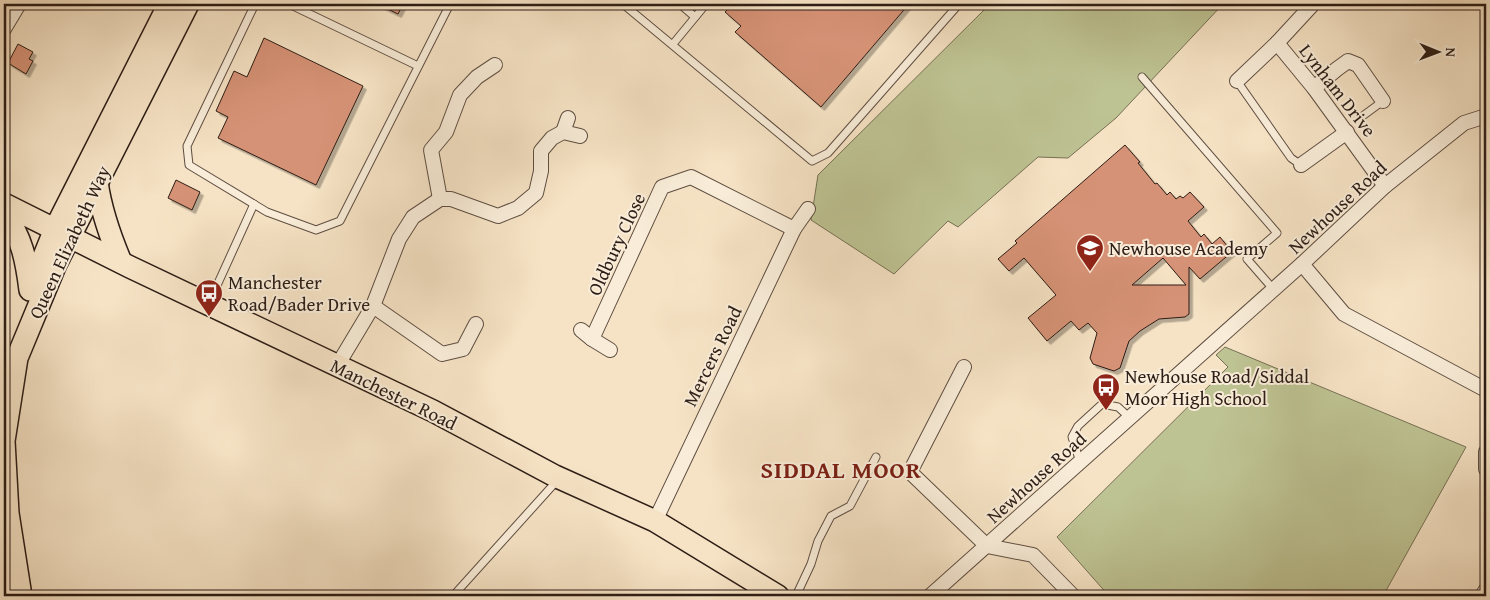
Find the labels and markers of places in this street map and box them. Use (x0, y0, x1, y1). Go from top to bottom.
school or university icon: Newhouse Academy (1075, 233, 1105, 272)
place label: Newhouse Academy (1109, 234, 1269, 262)
place label: Manchester Road/Bader Drive (228, 268, 370, 318)
bus stop icon: Manchester Road/Bader Drive (194, 278, 224, 317)
place label: Newhouse Road/Siddal Moor High School (1125, 362, 1309, 412)
bus stop icon: Newhouse Road/Siddal Moor High School (1091, 372, 1121, 411)

